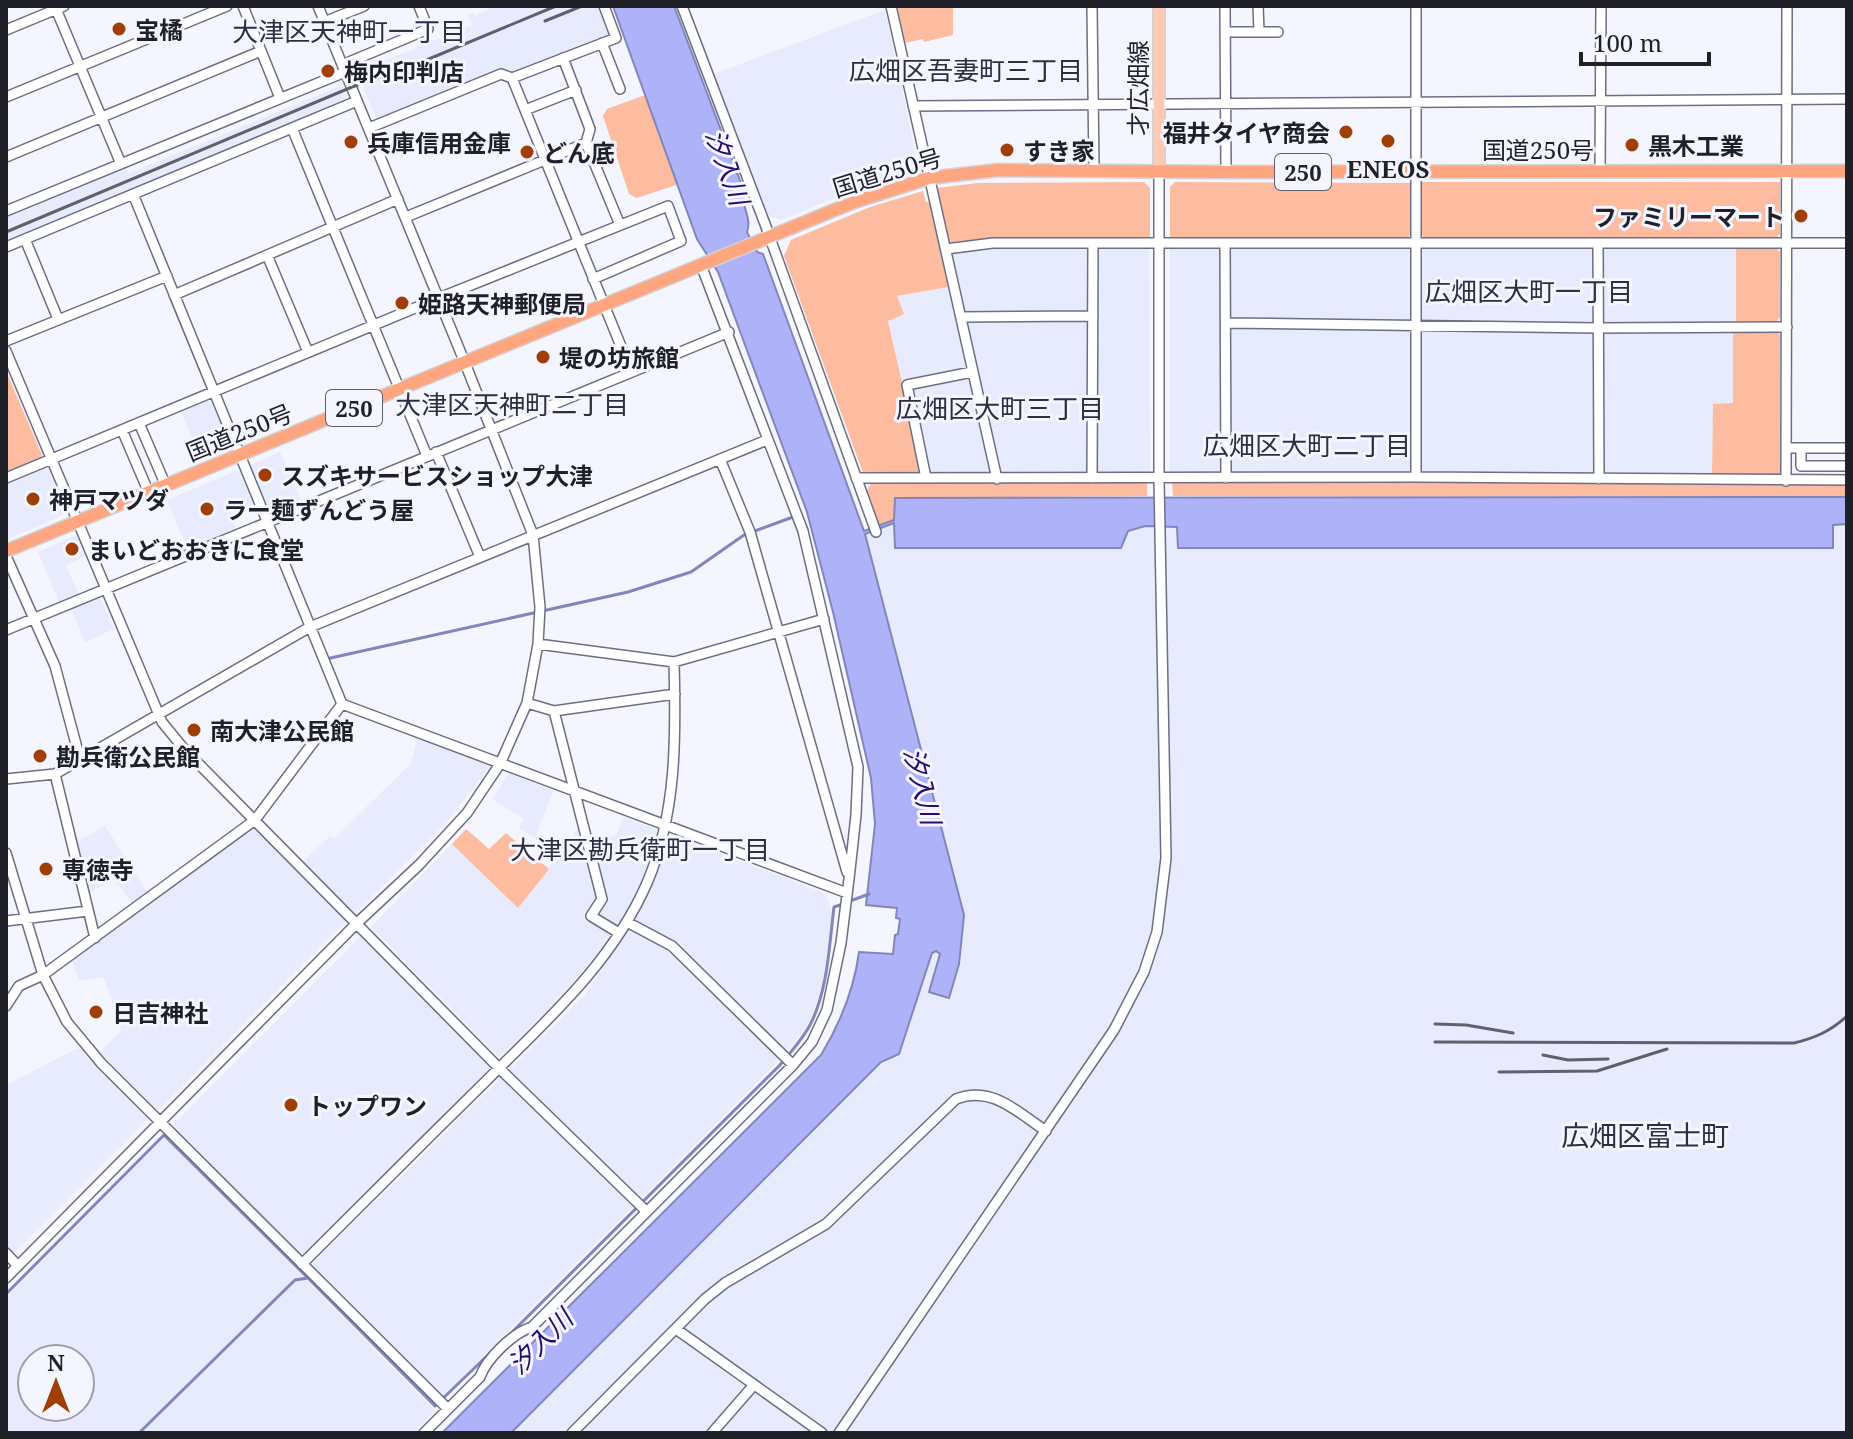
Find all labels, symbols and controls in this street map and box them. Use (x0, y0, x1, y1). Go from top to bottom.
place label: 宝橘 (135, 13, 183, 46)
district label: 大津区天神町一丁目 (232, 13, 466, 49)
scale bar (1581, 16, 1709, 66)
marker: 宝橘 (110, 20, 128, 38)
text: 100 m (1593, 26, 1662, 59)
street label: 才広畑線 (1121, 40, 1154, 136)
district label: 広畑区吾妻町三丁目 (849, 52, 1083, 88)
place label: 梅内印判店 (344, 55, 464, 88)
marker: 梅内印判店 (319, 62, 337, 80)
place label: 福井タイヤ商会 (1163, 116, 1330, 149)
marker: 福井タイヤ商会 (1337, 123, 1355, 141)
water label: 汐入川 (698, 124, 759, 213)
place label: 兵庫信用金庫 (367, 126, 511, 159)
place label: 黒木工業 (1648, 129, 1744, 162)
marker: ENEOS (1379, 132, 1397, 150)
marker: 兵庫信用金庫 (342, 133, 360, 151)
street label: 国道250号 (1482, 133, 1594, 166)
place label: すき家 (1023, 134, 1095, 167)
place label: どん底 (543, 136, 615, 169)
marker: 黒木工業 (1623, 136, 1641, 154)
street label: 国道250号 (829, 140, 945, 204)
marker: すき家 (998, 141, 1016, 159)
marker: どん底 (518, 143, 536, 161)
place label: ENEOS (1346, 152, 1430, 185)
road number: 250 (1275, 154, 1331, 190)
place label: ファミリーマート (1593, 200, 1785, 233)
marker: ファミリーマート (1792, 207, 1810, 225)
district label: 広畑区大町一丁目 (1425, 273, 1633, 309)
place label: 姫路天神郵便局 (418, 287, 586, 320)
marker: 姫路天神郵便局 (393, 294, 411, 312)
place label: 堤の坊旅館 (559, 341, 679, 374)
marker: 堤の坊旅館 (534, 348, 552, 366)
district label: 大津区天神町二丁目 (395, 386, 629, 422)
road number: 250 (326, 390, 382, 426)
district label: 広畑区大町三丁目 (896, 390, 1104, 426)
street label: 国道250号 (181, 396, 297, 468)
district label: 広畑区大町二丁目 (1203, 427, 1411, 463)
place label: スズキサービスショップ大津 (281, 459, 593, 492)
marker: スズキサービスショップ大津 (256, 466, 274, 484)
place label: 神戸マツダ (49, 483, 169, 516)
marker: 神戸マツダ (24, 490, 42, 508)
place label: ラー麺ずんどう屋 (223, 493, 414, 526)
marker: ラー麺ずんどう屋 (198, 500, 216, 518)
place label: まいどおおきに食堂 (88, 533, 304, 566)
marker: まいどおおきに食堂 (63, 540, 81, 558)
place label: 南大津公民館 (210, 714, 354, 747)
marker: 南大津公民館 (185, 721, 203, 739)
place label: 勘兵衛公民館 (56, 740, 200, 773)
water label: 汐入川 (896, 744, 951, 831)
marker: 勘兵衛公民館 (31, 747, 49, 765)
district label: 大津区勘兵衛町一丁目 (510, 831, 770, 867)
place label: 専徳寺 (62, 853, 134, 886)
marker: 専徳寺 (37, 860, 55, 878)
place label: 日吉神社 (112, 996, 208, 1029)
marker: 日吉神社 (87, 1003, 105, 1021)
place label: トップワン (307, 1089, 427, 1122)
marker: トップワン (282, 1096, 300, 1114)
district label: 広畑区富士町 (1561, 1116, 1729, 1154)
water label: 汐入川 (500, 1299, 582, 1381)
north arrow (16, 1343, 96, 1423)
text: N (47, 1347, 65, 1377)

